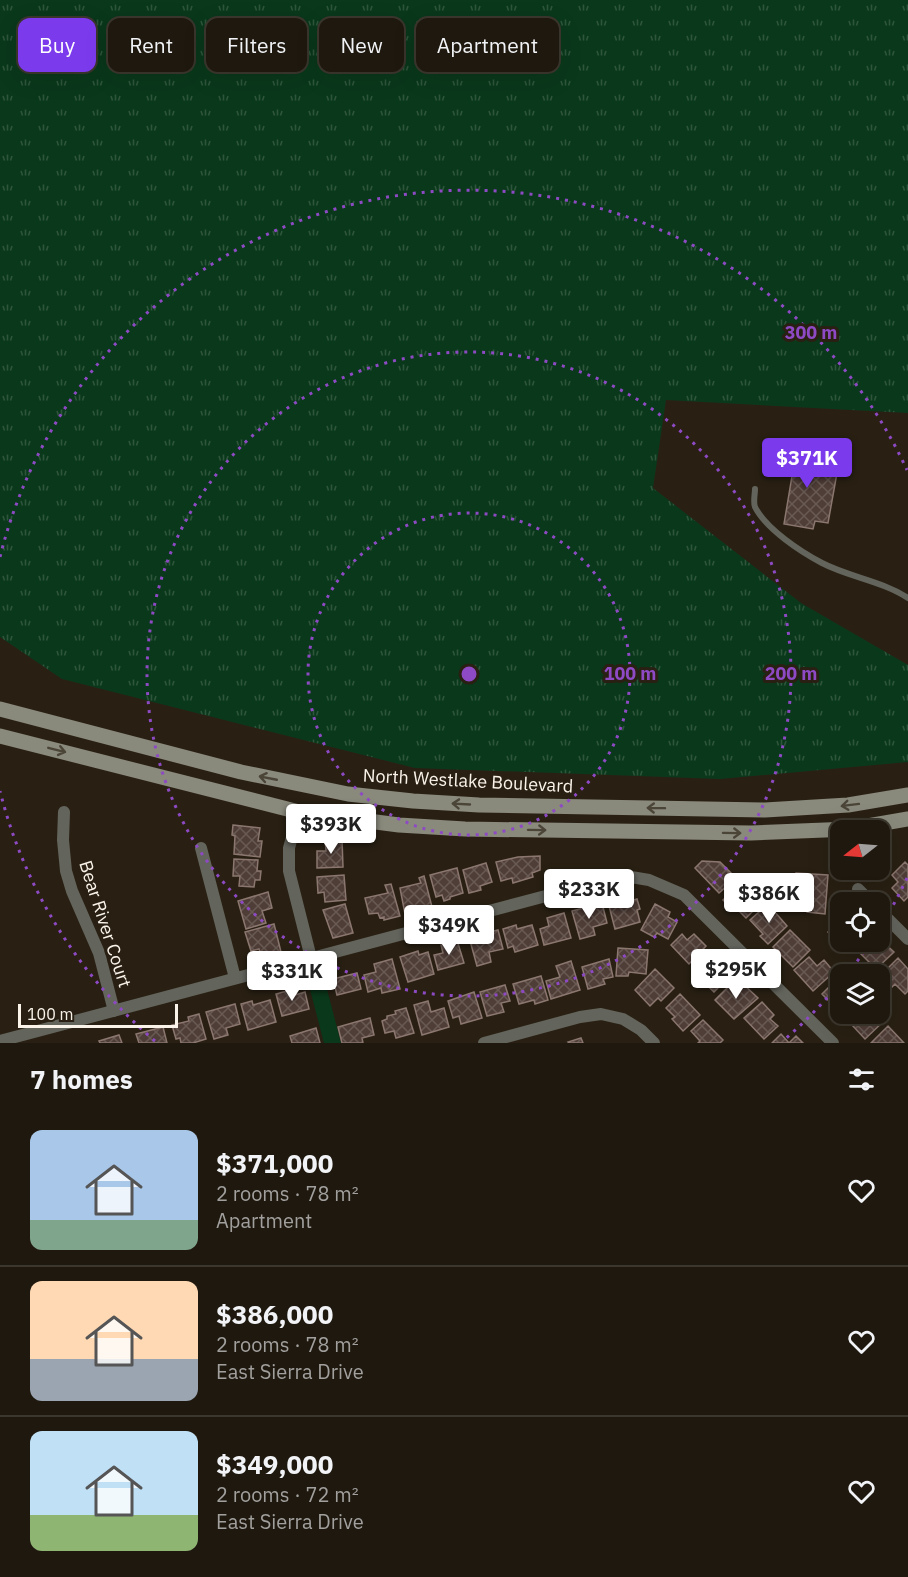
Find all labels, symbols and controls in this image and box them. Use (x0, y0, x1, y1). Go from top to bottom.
chip: Buy (18, 18, 96, 72)
chip: Rent (108, 18, 194, 72)
chip: Filters (206, 18, 307, 72)
chip: New (319, 18, 404, 72)
chip: Apartment (416, 18, 559, 72)
text: 300 m (785, 321, 837, 344)
pin: $371K (765, 438, 849, 489)
text: $371K (776, 444, 838, 471)
text: 100 m (604, 662, 656, 685)
text: 200 m (765, 662, 817, 685)
centre of rings (459, 664, 479, 684)
one-way arrow (47, 745, 66, 756)
street label: North Westlake Boulevard (362, 764, 574, 797)
one-way arrow (258, 772, 278, 783)
one-way arrow (451, 798, 471, 809)
one-way arrow (841, 800, 861, 811)
one-way arrow (646, 802, 666, 814)
pin: $393K (289, 804, 373, 855)
text: $393K (300, 810, 362, 837)
north arrow (830, 820, 890, 880)
map controls (830, 820, 890, 1024)
one-way arrow (526, 824, 546, 835)
one-way arrow (721, 827, 741, 839)
street label: Bear River Court (74, 857, 137, 990)
pin: $233K (547, 869, 631, 920)
pin: $386K (727, 873, 811, 924)
text: $233K (558, 875, 620, 902)
text: $386K (738, 879, 800, 906)
button: locate (830, 892, 890, 952)
pin: $349K (407, 905, 491, 956)
text: $349K (418, 911, 480, 938)
pin: $295K (694, 949, 778, 1000)
pin: $331K (250, 951, 334, 1002)
text: $295K (705, 955, 767, 982)
text: $331K (261, 957, 323, 984)
button: layers (830, 964, 890, 1024)
scale bar (18, 1001, 178, 1028)
text: 100 m (27, 1004, 74, 1024)
text: 7 homes (30, 1062, 133, 1096)
icon: filters (845, 1063, 878, 1096)
text: $371,000 (216, 1146, 333, 1180)
icon: home (78, 1154, 150, 1226)
icon: heart (845, 1174, 878, 1207)
text: 2 rooms · 78 m² (216, 1180, 359, 1207)
text: Apartment (216, 1207, 312, 1234)
text: $386,000 (216, 1297, 333, 1331)
icon: home (78, 1305, 150, 1377)
icon: heart (845, 1325, 878, 1358)
text: 2 rooms · 78 m² (216, 1331, 359, 1358)
text: East Sierra Drive (216, 1358, 364, 1385)
text: $349,000 (216, 1447, 333, 1481)
icon: home (78, 1455, 150, 1527)
icon: heart (845, 1475, 878, 1508)
text: 2 rooms · 72 m² (216, 1481, 359, 1508)
text: East Sierra Drive (216, 1508, 364, 1535)

